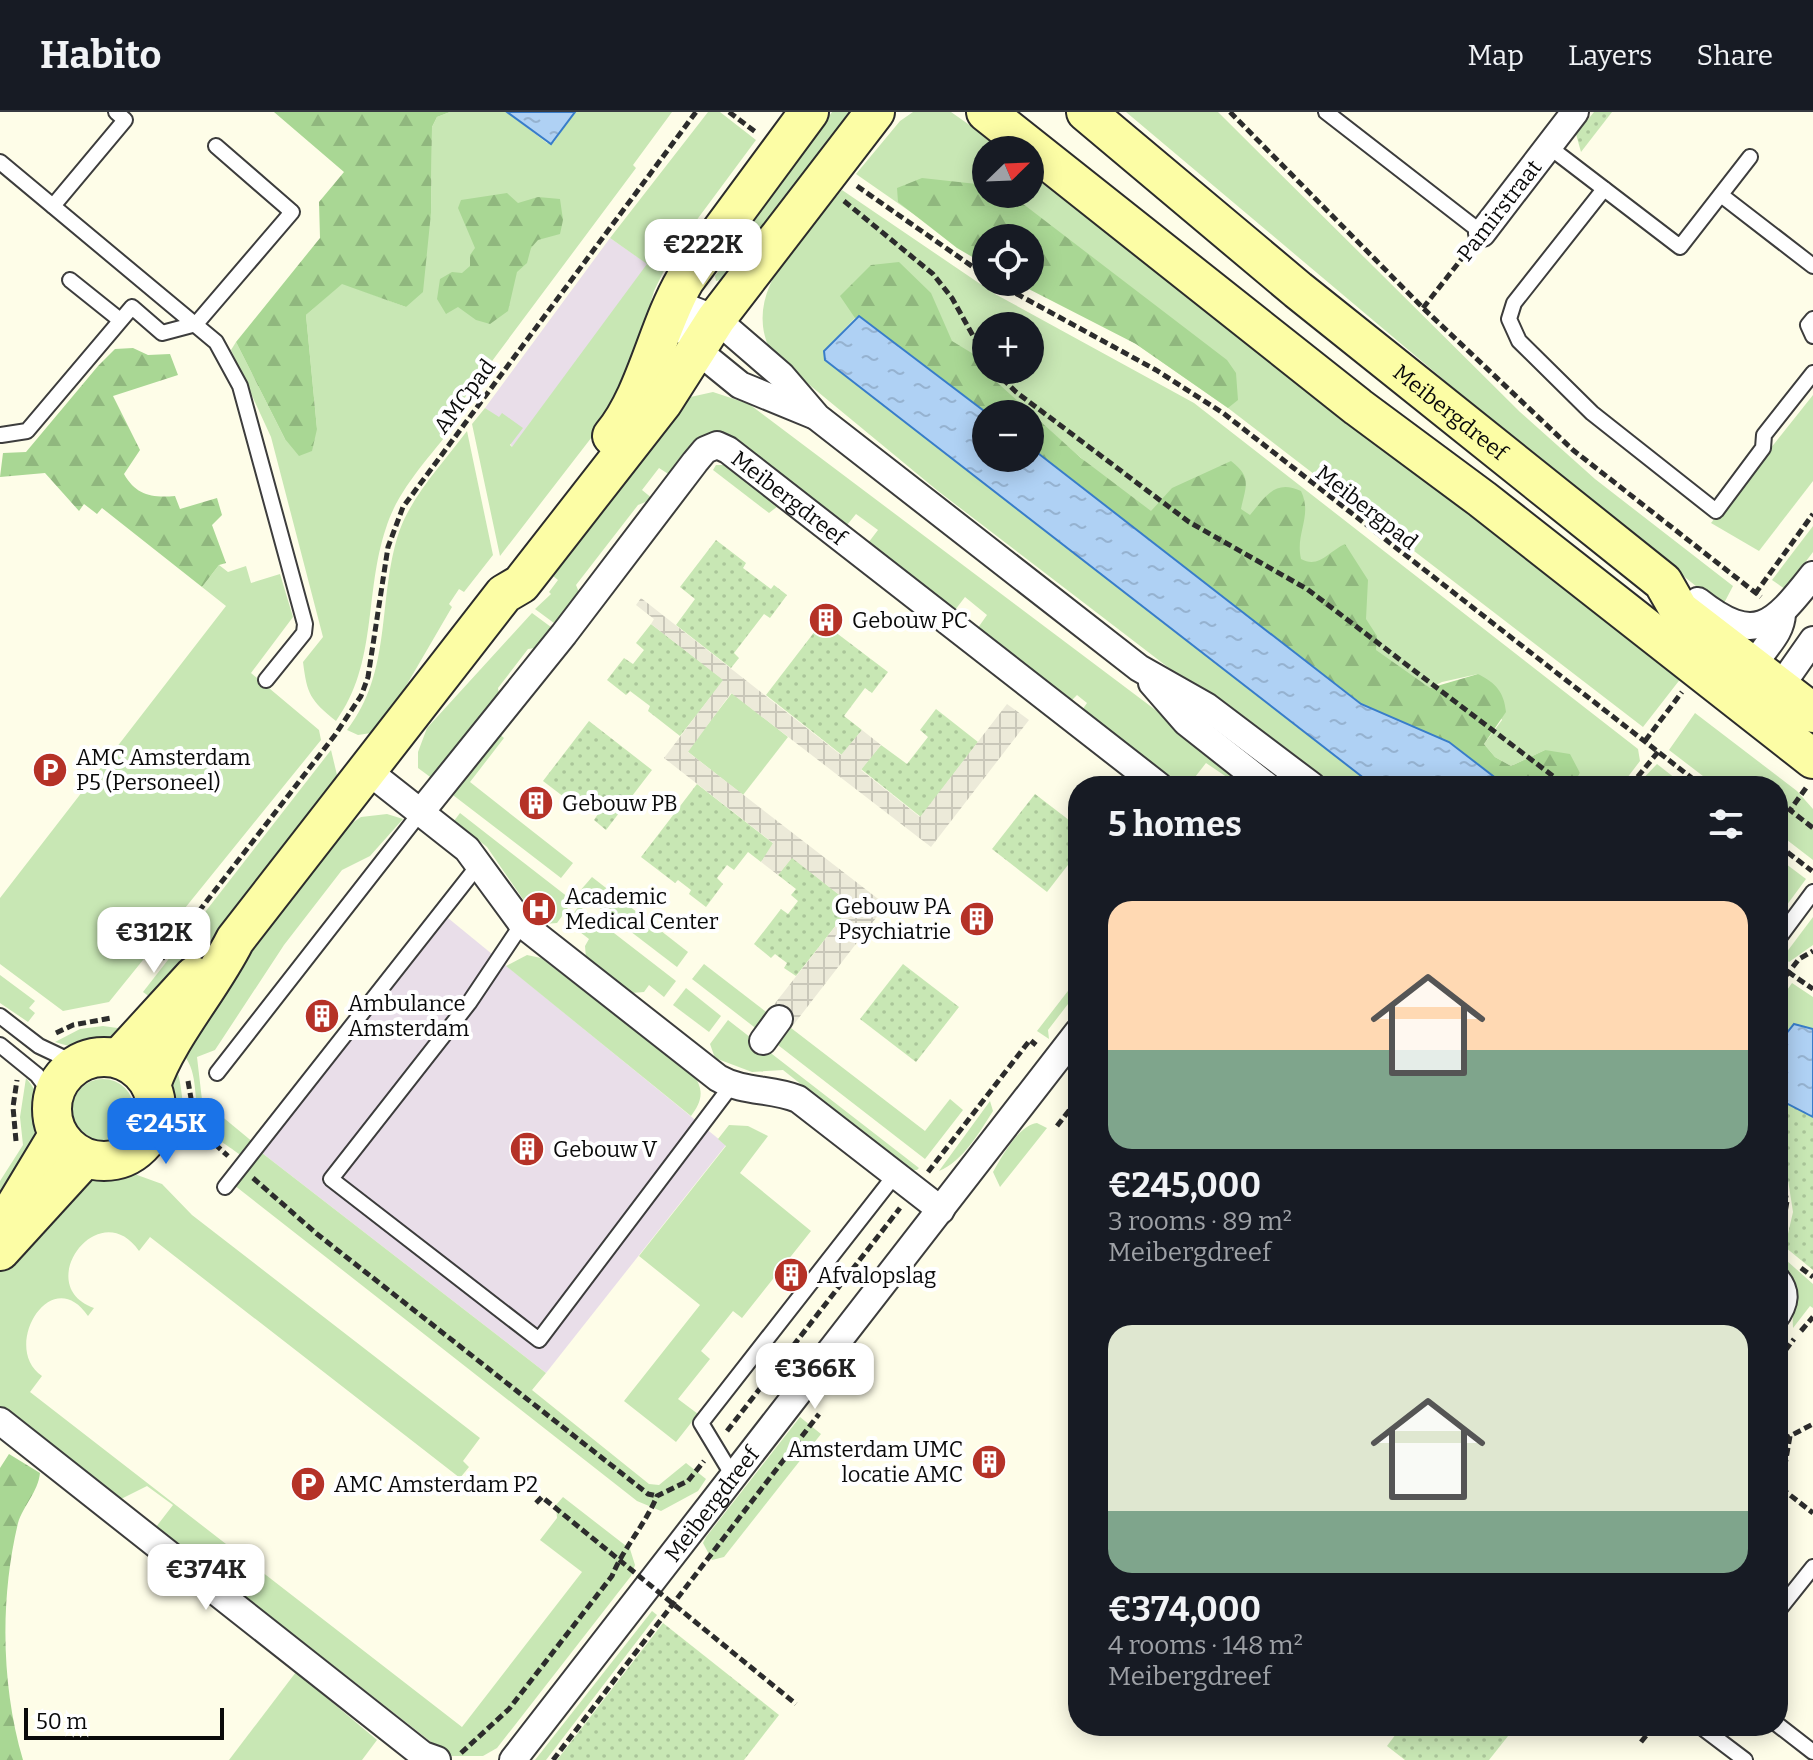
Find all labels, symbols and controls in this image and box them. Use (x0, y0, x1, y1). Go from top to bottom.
text: Habito (40, 32, 162, 78)
text: Map (1467, 39, 1524, 72)
text: Layers (1568, 39, 1652, 72)
text: Share (1696, 39, 1773, 72)
north arrow (972, 136, 1044, 208)
map controls (972, 136, 1044, 472)
street label: Pamirstraat (1451, 154, 1547, 266)
pin: €222K (647, 219, 759, 287)
button: locate (972, 224, 1044, 296)
text: €222K (663, 229, 743, 260)
button: + (972, 312, 1044, 384)
street label: AMCpad (428, 354, 501, 439)
street label: Meibergdreef (1388, 359, 1513, 467)
button: − (972, 400, 1044, 472)
street label: Meibergdreef (726, 445, 852, 552)
street label: Meibergpad (1310, 459, 1423, 556)
building icon: Gebouw PC (807, 601, 845, 639)
place label: Gebouw PC (852, 607, 968, 634)
place label: AMC Amsterdam P5 (Personeel) (76, 744, 251, 796)
parking icon: AMC Amsterdam P5 (Personeel) (31, 751, 69, 789)
building icon: Gebouw PB (517, 784, 555, 822)
place label: Gebouw PB (562, 790, 678, 817)
icon: filters (1704, 802, 1748, 846)
text: 5 homes (1108, 804, 1242, 845)
place label: Academic Medical Center (565, 883, 719, 935)
hospital icon: Academic Medical Center (520, 890, 558, 928)
place label: Gebouw PA Psychiatrie (835, 893, 951, 945)
building icon: Gebouw PA Psychiatrie (958, 900, 996, 938)
pin: €312K (98, 907, 210, 975)
text: €312K (115, 917, 193, 948)
icon: home (1356, 953, 1500, 1097)
place label: Ambulance Amsterdam (348, 990, 469, 1042)
building icon: Ambulance Amsterdam (303, 997, 341, 1035)
pin: €245K (110, 1098, 222, 1166)
text: €245K (125, 1108, 207, 1139)
building icon: Gebouw V (508, 1130, 546, 1168)
place label: Gebouw V (553, 1136, 658, 1163)
text: €245,000 (1108, 1165, 1261, 1206)
text: 3 rooms · 89 m² (1108, 1206, 1292, 1237)
text: Meibergdreef (1108, 1237, 1271, 1268)
building icon: Afvalopslag (772, 1256, 810, 1294)
place label: Afvalopslag (817, 1262, 936, 1289)
pin: €366K (759, 1343, 871, 1411)
text: €366K (774, 1353, 856, 1384)
icon: home (1356, 1377, 1500, 1521)
place label: Amsterdam UMC locatie AMC (787, 1436, 963, 1488)
street label: Meibergdreef (659, 1441, 766, 1567)
building icon: Amsterdam UMC locatie AMC (970, 1443, 1008, 1481)
parking icon: AMC Amsterdam P2 (289, 1465, 327, 1503)
place label: AMC Amsterdam P2 (334, 1471, 538, 1498)
pin: €374K (150, 1544, 262, 1612)
text: €374K (166, 1554, 246, 1585)
text: €374,000 (1108, 1589, 1261, 1630)
text: 4 rooms · 148 m² (1108, 1630, 1303, 1661)
text: Meibergdreef (1108, 1661, 1271, 1692)
scale bar (24, 1704, 224, 1740)
text: 50 m (36, 1708, 87, 1735)

